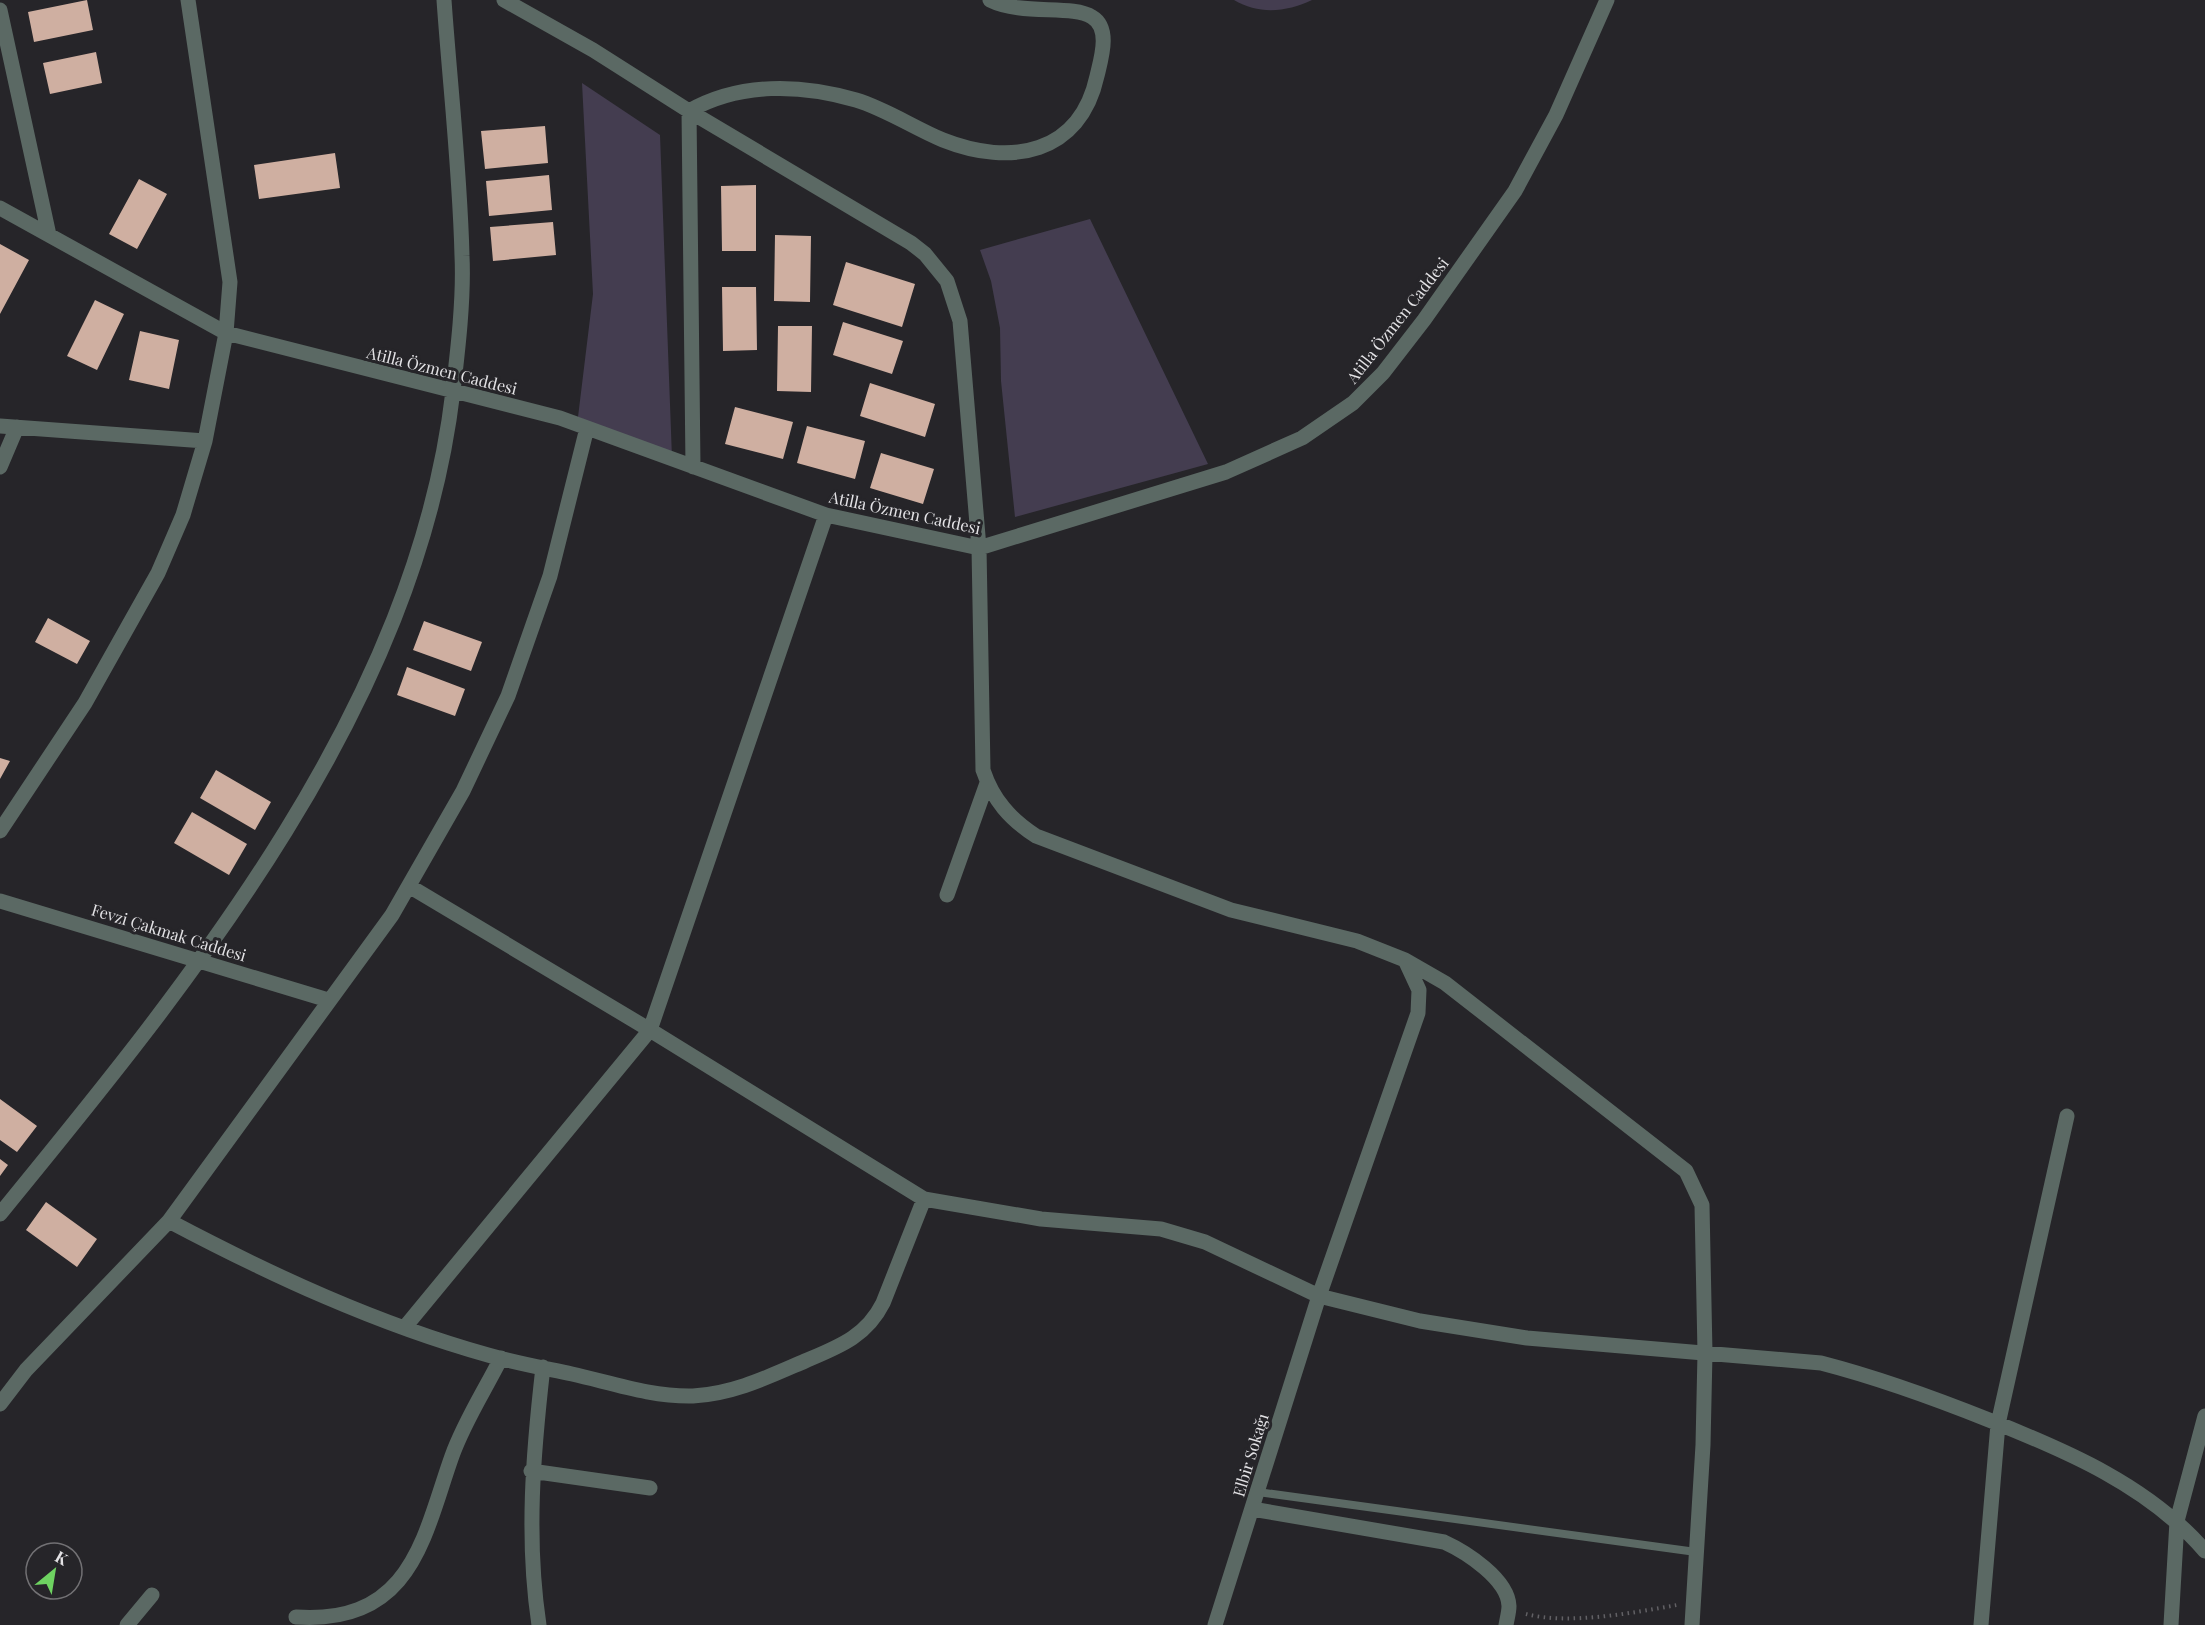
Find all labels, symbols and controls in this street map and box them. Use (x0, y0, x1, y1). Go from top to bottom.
street label: Atilla Özmen Caddesi (1341, 253, 1453, 388)
street label: Atilla Özmen Caddesi (364, 341, 520, 399)
street label: Atilla Özmen Caddesi (826, 485, 983, 538)
street label: Fevzi Çakmak Caddesi (89, 898, 249, 966)
street label: Elbir Sokağı (1227, 1411, 1273, 1499)
north arrow (24, 1541, 84, 1601)
text: K (52, 1546, 72, 1570)

